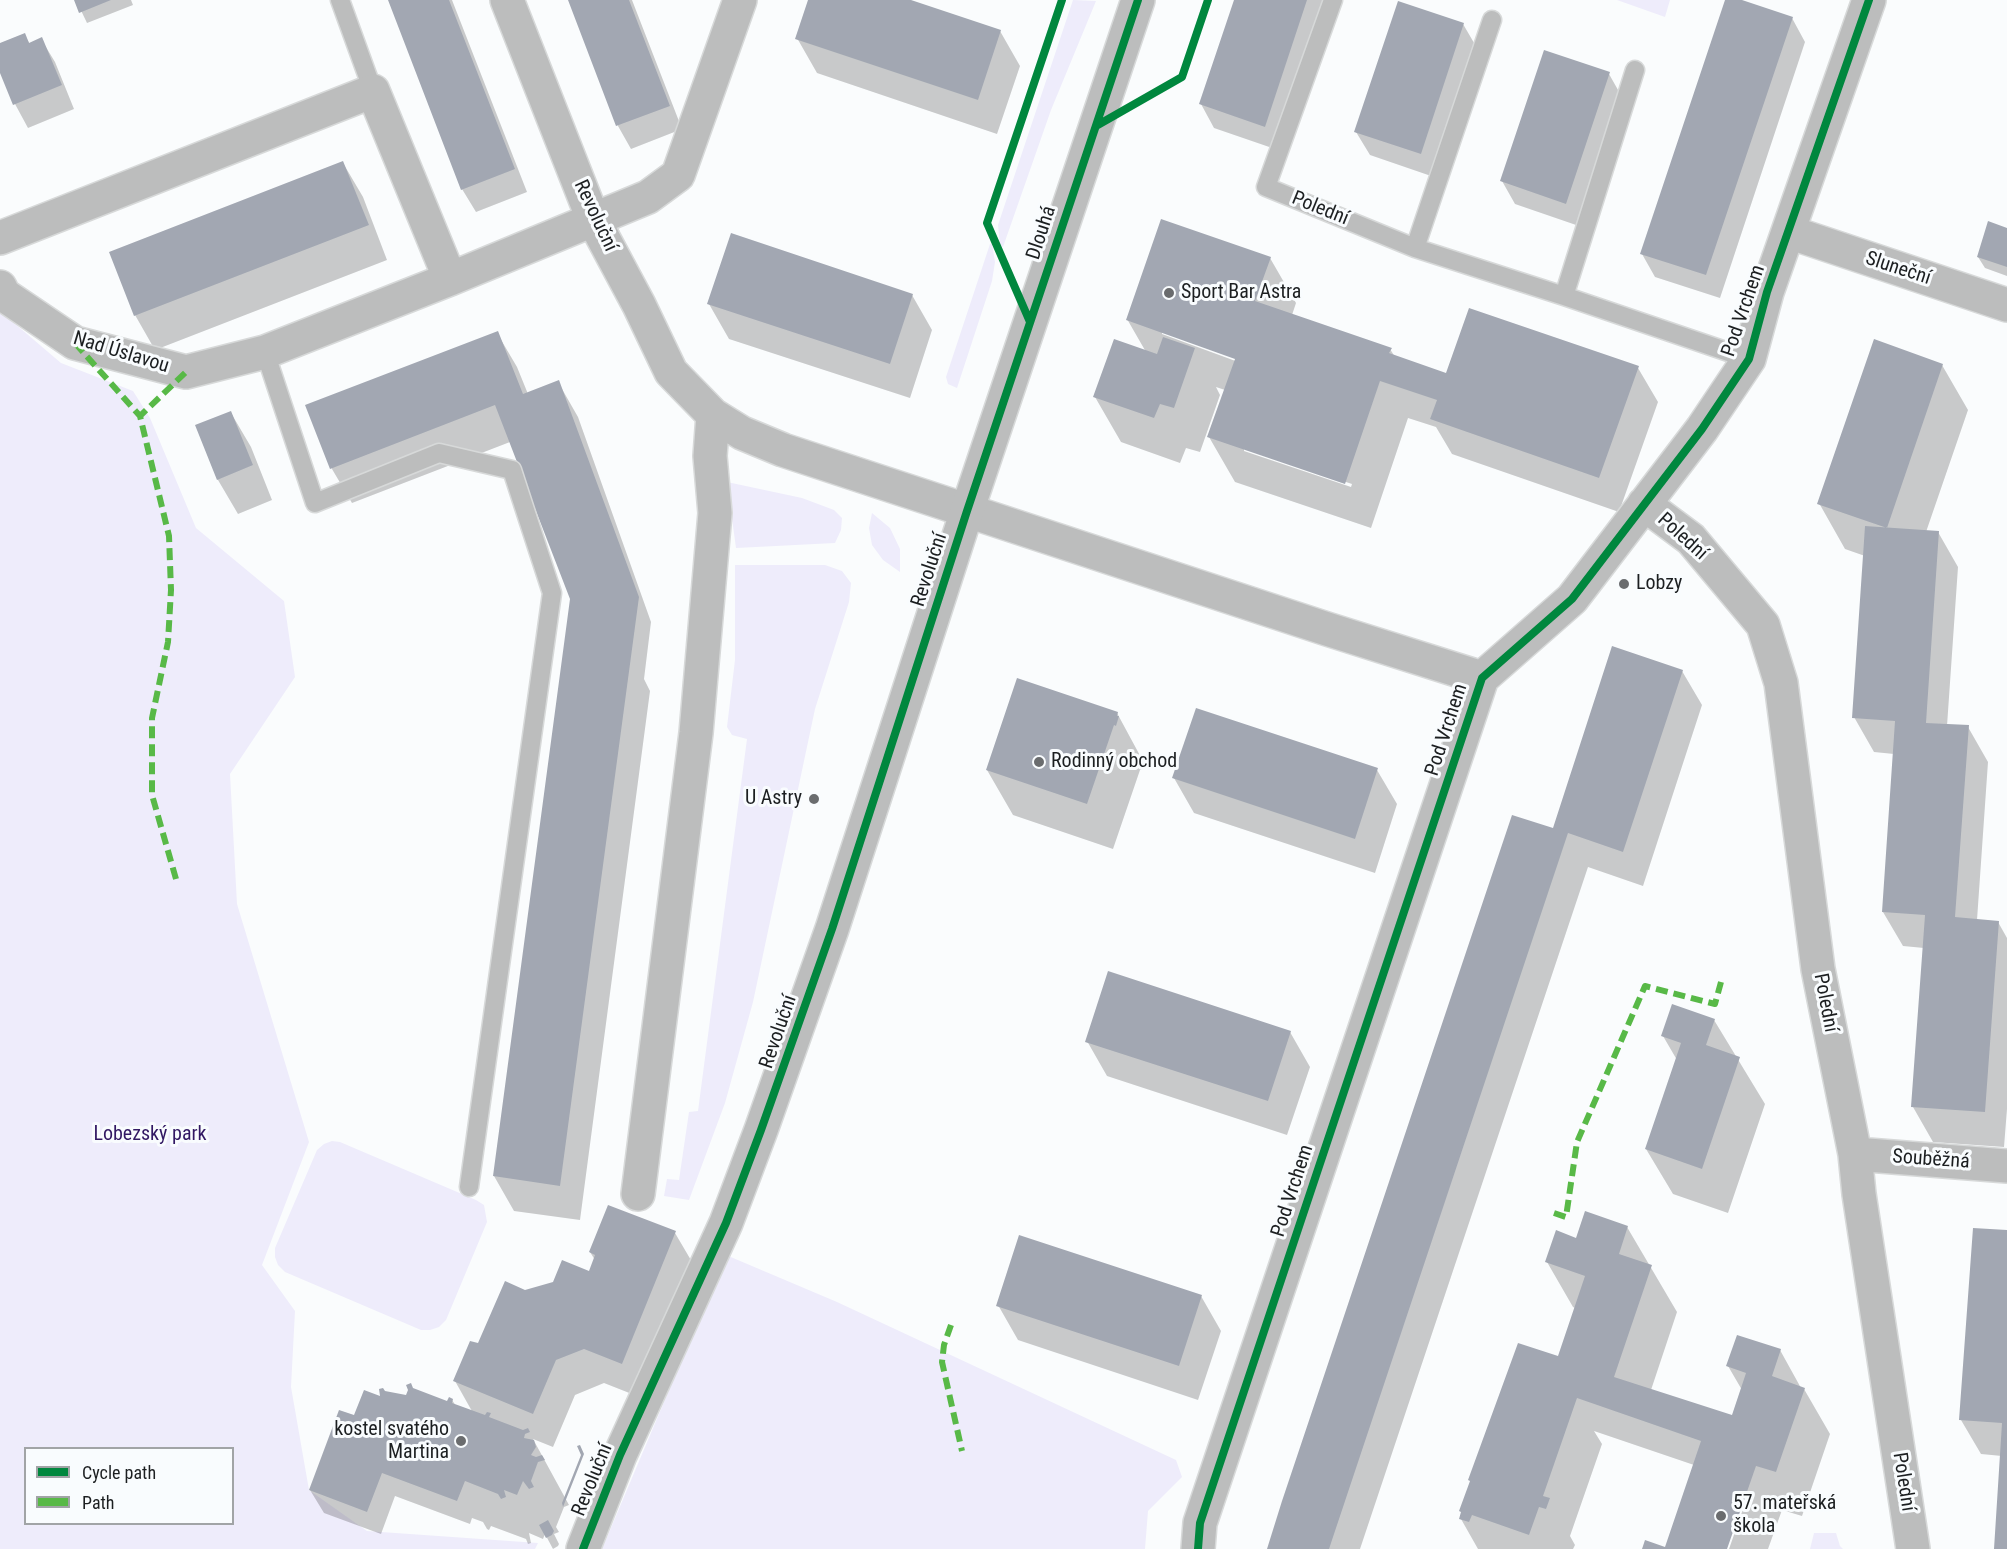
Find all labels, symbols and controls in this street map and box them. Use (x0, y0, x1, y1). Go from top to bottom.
street label: Revoluční (568, 176, 622, 256)
street label: Polední (1288, 187, 1352, 231)
street label: Dlouhá (1022, 203, 1062, 263)
street label: Sluneční (1862, 247, 1934, 291)
street label: Pod Vrchem (1717, 262, 1771, 360)
place label: Sport Bar Astra (1181, 281, 1301, 305)
marker: Sport Bar Astra (1162, 286, 1176, 300)
street label: Nad Úslavou (70, 327, 172, 379)
street label: Polední (1652, 508, 1712, 566)
street label: Revoluční (907, 530, 953, 610)
place label: Lobzy (1636, 572, 1682, 596)
marker: Lobzy (1617, 577, 1631, 591)
street label: Pod Vrchem (1421, 681, 1473, 779)
place label: Rodinný obchod (1051, 750, 1177, 774)
marker: Rodinný obchod (1032, 755, 1046, 769)
place label: U Astry (745, 787, 802, 811)
marker: U Astry (807, 792, 821, 806)
street label: Polední (1808, 972, 1842, 1034)
street label: Revoluční (755, 992, 803, 1072)
park label: Lobezský park (93, 1123, 207, 1147)
street label: Pod Vrchem (1267, 1142, 1319, 1240)
street label: Souběžná (1892, 1145, 1970, 1175)
place label: kostel svatého Martina (334, 1418, 449, 1465)
marker: kostel svatého Martina (454, 1434, 468, 1448)
street label: Revoluční (568, 1440, 618, 1520)
legend (24, 1447, 234, 1525)
street label: Polední (1887, 1451, 1919, 1513)
text: Cycle path (82, 1462, 156, 1483)
text: Path (82, 1492, 115, 1513)
place label: 57. mateřská škola (1733, 1492, 1836, 1539)
marker: 57. mateřská škola (1714, 1509, 1728, 1523)

